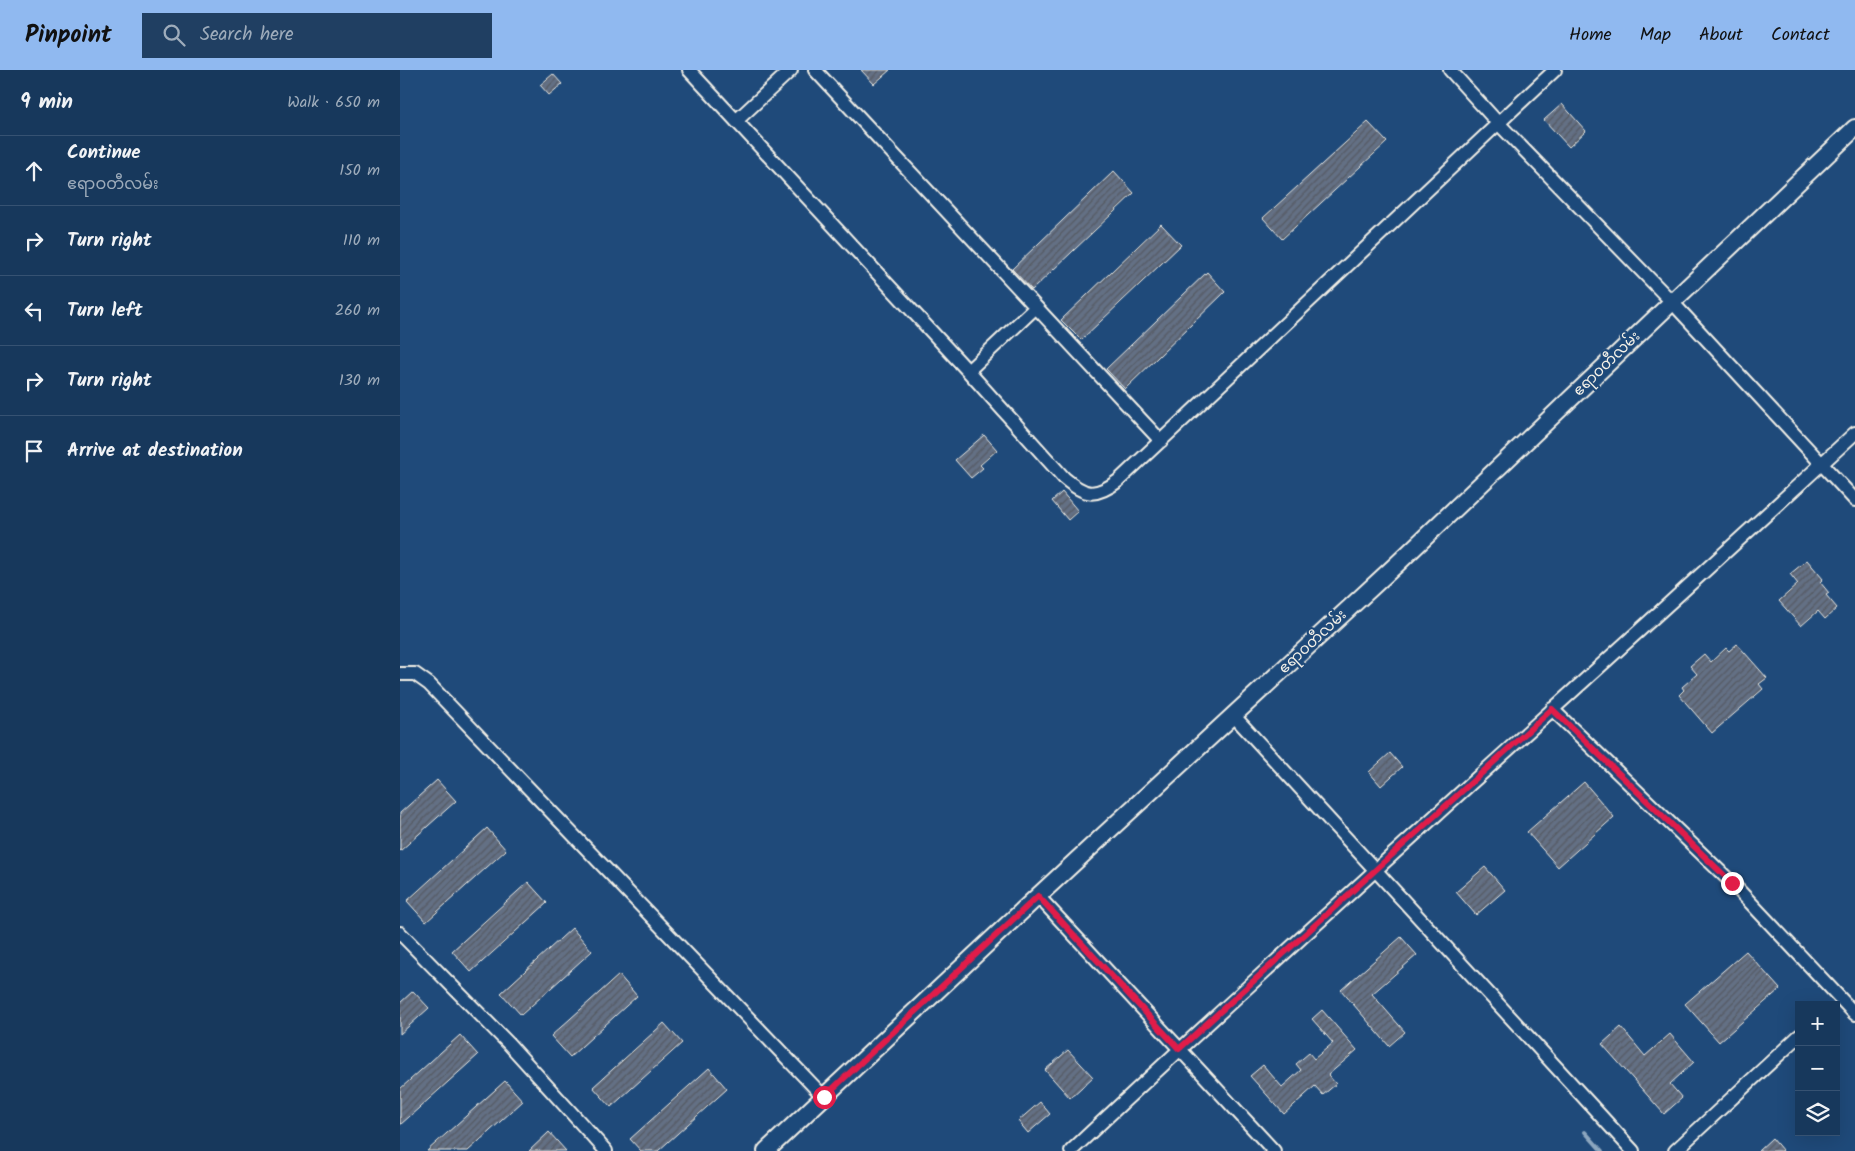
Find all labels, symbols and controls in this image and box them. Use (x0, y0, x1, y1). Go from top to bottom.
search box (142, 13, 492, 58)
text: Pinpoint (25, 16, 112, 55)
text: Search here (200, 20, 294, 50)
icon: search (160, 21, 188, 49)
text: Home (1569, 21, 1612, 50)
text: Map (1640, 21, 1671, 50)
text: About (1699, 21, 1743, 50)
text: Contact (1771, 21, 1830, 50)
text: 9 min (20, 86, 73, 119)
text: Walk · 650 m (287, 90, 380, 115)
text: Continue (67, 138, 140, 168)
icon: ahead (20, 157, 48, 185)
text: 150 m (339, 158, 380, 183)
text: ဧရာဝတီလမ်း (67, 172, 159, 197)
text: Turn right (67, 226, 152, 256)
icon: right (20, 227, 48, 255)
text: 110 m (343, 228, 380, 253)
text: Turn left (67, 296, 142, 326)
icon: left (20, 297, 48, 325)
text: 260 m (335, 298, 380, 323)
street label: ဧရာဝတီလမ်း (1568, 326, 1646, 402)
text: Turn right (67, 366, 152, 396)
icon: right (20, 367, 48, 395)
text: 130 m (339, 368, 380, 393)
text: Arrive at destination (67, 436, 243, 466)
icon: arrive (20, 437, 48, 465)
street label: ဧရာဝတီလမ်း (1273, 604, 1353, 680)
route end (1721, 872, 1744, 895)
map controls (1795, 1001, 1840, 1136)
button: + (1795, 1001, 1840, 1046)
button: − (1795, 1046, 1840, 1091)
route start (813, 1086, 836, 1109)
button: layers (1795, 1091, 1840, 1136)

